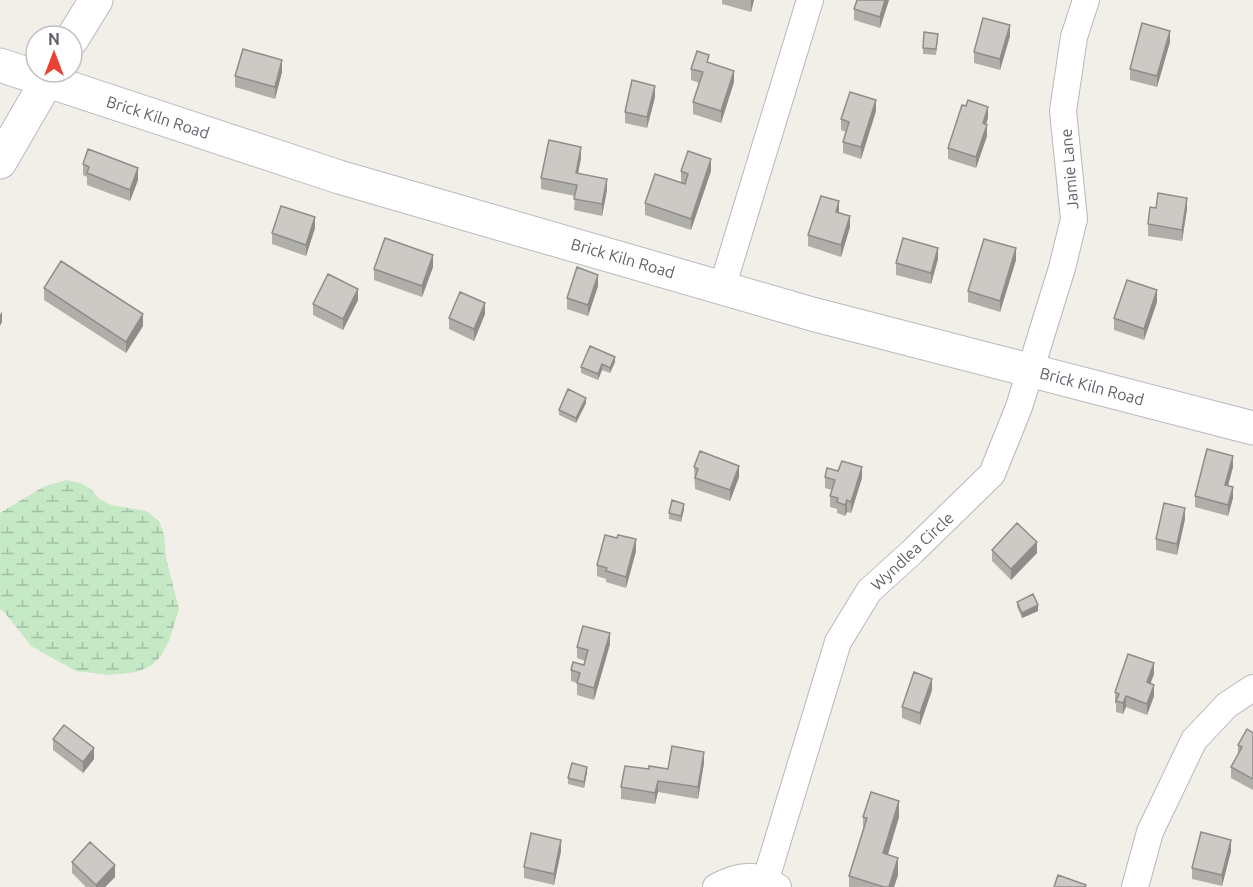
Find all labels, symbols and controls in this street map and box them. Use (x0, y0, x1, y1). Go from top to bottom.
north arrow (24, 24, 84, 84)
text: N (48, 30, 60, 48)
street label: Brick Kiln Road (104, 92, 212, 142)
street label: Jamie Lane (1057, 128, 1081, 210)
street label: Brick Kiln Road (569, 235, 677, 281)
street label: Brick Kiln Road (1038, 363, 1146, 409)
street label: Wyndlea Circle (867, 508, 957, 594)

